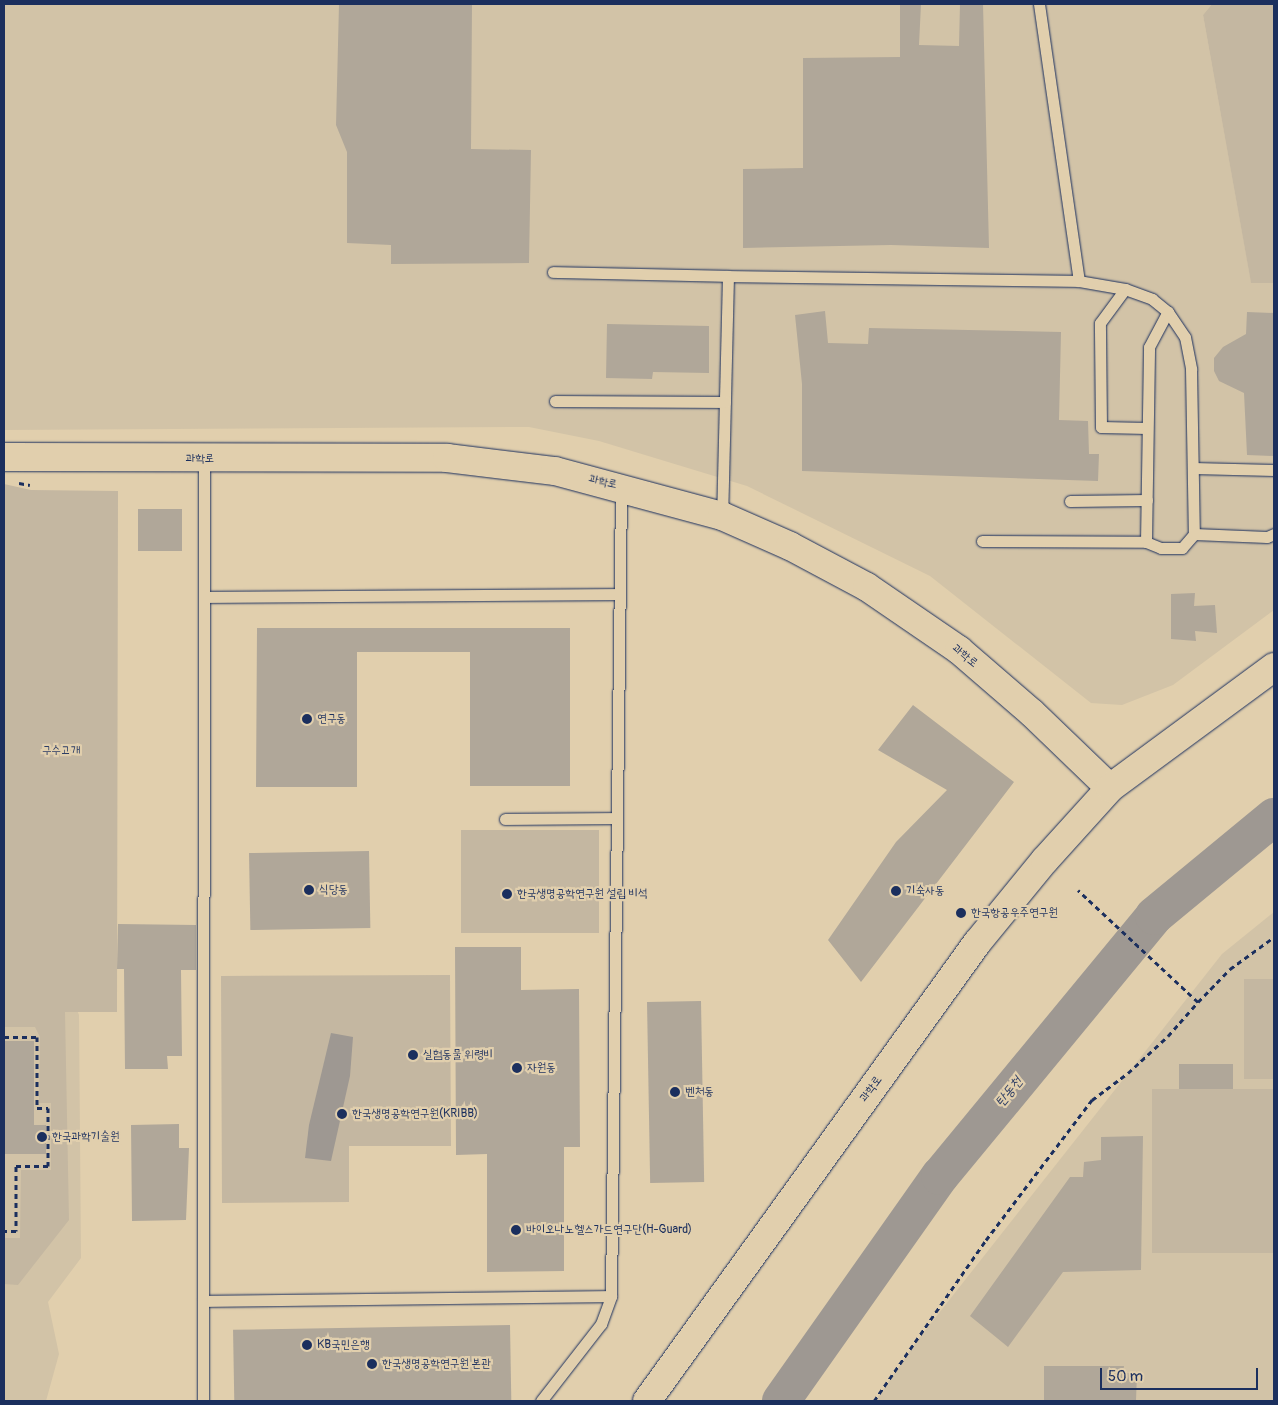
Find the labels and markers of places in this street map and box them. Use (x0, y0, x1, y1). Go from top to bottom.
place label: 연구동 (317, 712, 346, 726)
marker: 연구동 (301, 713, 313, 725)
place label: 식당동 (319, 883, 348, 897)
marker: 식당동 (303, 884, 315, 896)
place label: 기숙사동 (906, 884, 945, 898)
marker: 기숙사동 (890, 885, 902, 897)
place label: 한국생명공학연구원 설립 비석 (517, 887, 648, 901)
marker: 한국생명공학연구원 설립 비석 (501, 888, 513, 900)
place label: 한국항공우주연구원 (971, 906, 1058, 920)
marker: 한국항공우주연구원 (955, 907, 967, 919)
place label: 실험동물 위령비 (423, 1048, 493, 1062)
marker: 실험동물 위령비 (407, 1049, 419, 1061)
place label: 자원동 (527, 1061, 556, 1075)
marker: 자원동 (511, 1062, 523, 1074)
place label: 벤처동 (685, 1085, 714, 1099)
marker: 벤처동 (669, 1086, 681, 1098)
place label: 한국생명공학연구원(KRIBB) (352, 1107, 478, 1121)
marker: 한국생명공학연구원(KRIBB) (336, 1108, 348, 1120)
place label: 한국과학기술원 (52, 1130, 120, 1144)
marker: 한국과학기술원 (36, 1131, 48, 1143)
place label: 바이오나노헬스가드연구단(H-Guard) (526, 1223, 692, 1237)
marker: 바이오나노헬스가드연구단(H-Guard) (510, 1224, 522, 1236)
place label: KB국민은행 (317, 1338, 370, 1352)
marker: KB국민은행 (301, 1339, 313, 1351)
place label: 한국생명공학연구원 본관 (382, 1357, 491, 1371)
marker: 한국생명공학연구원 본관 (366, 1358, 378, 1370)

